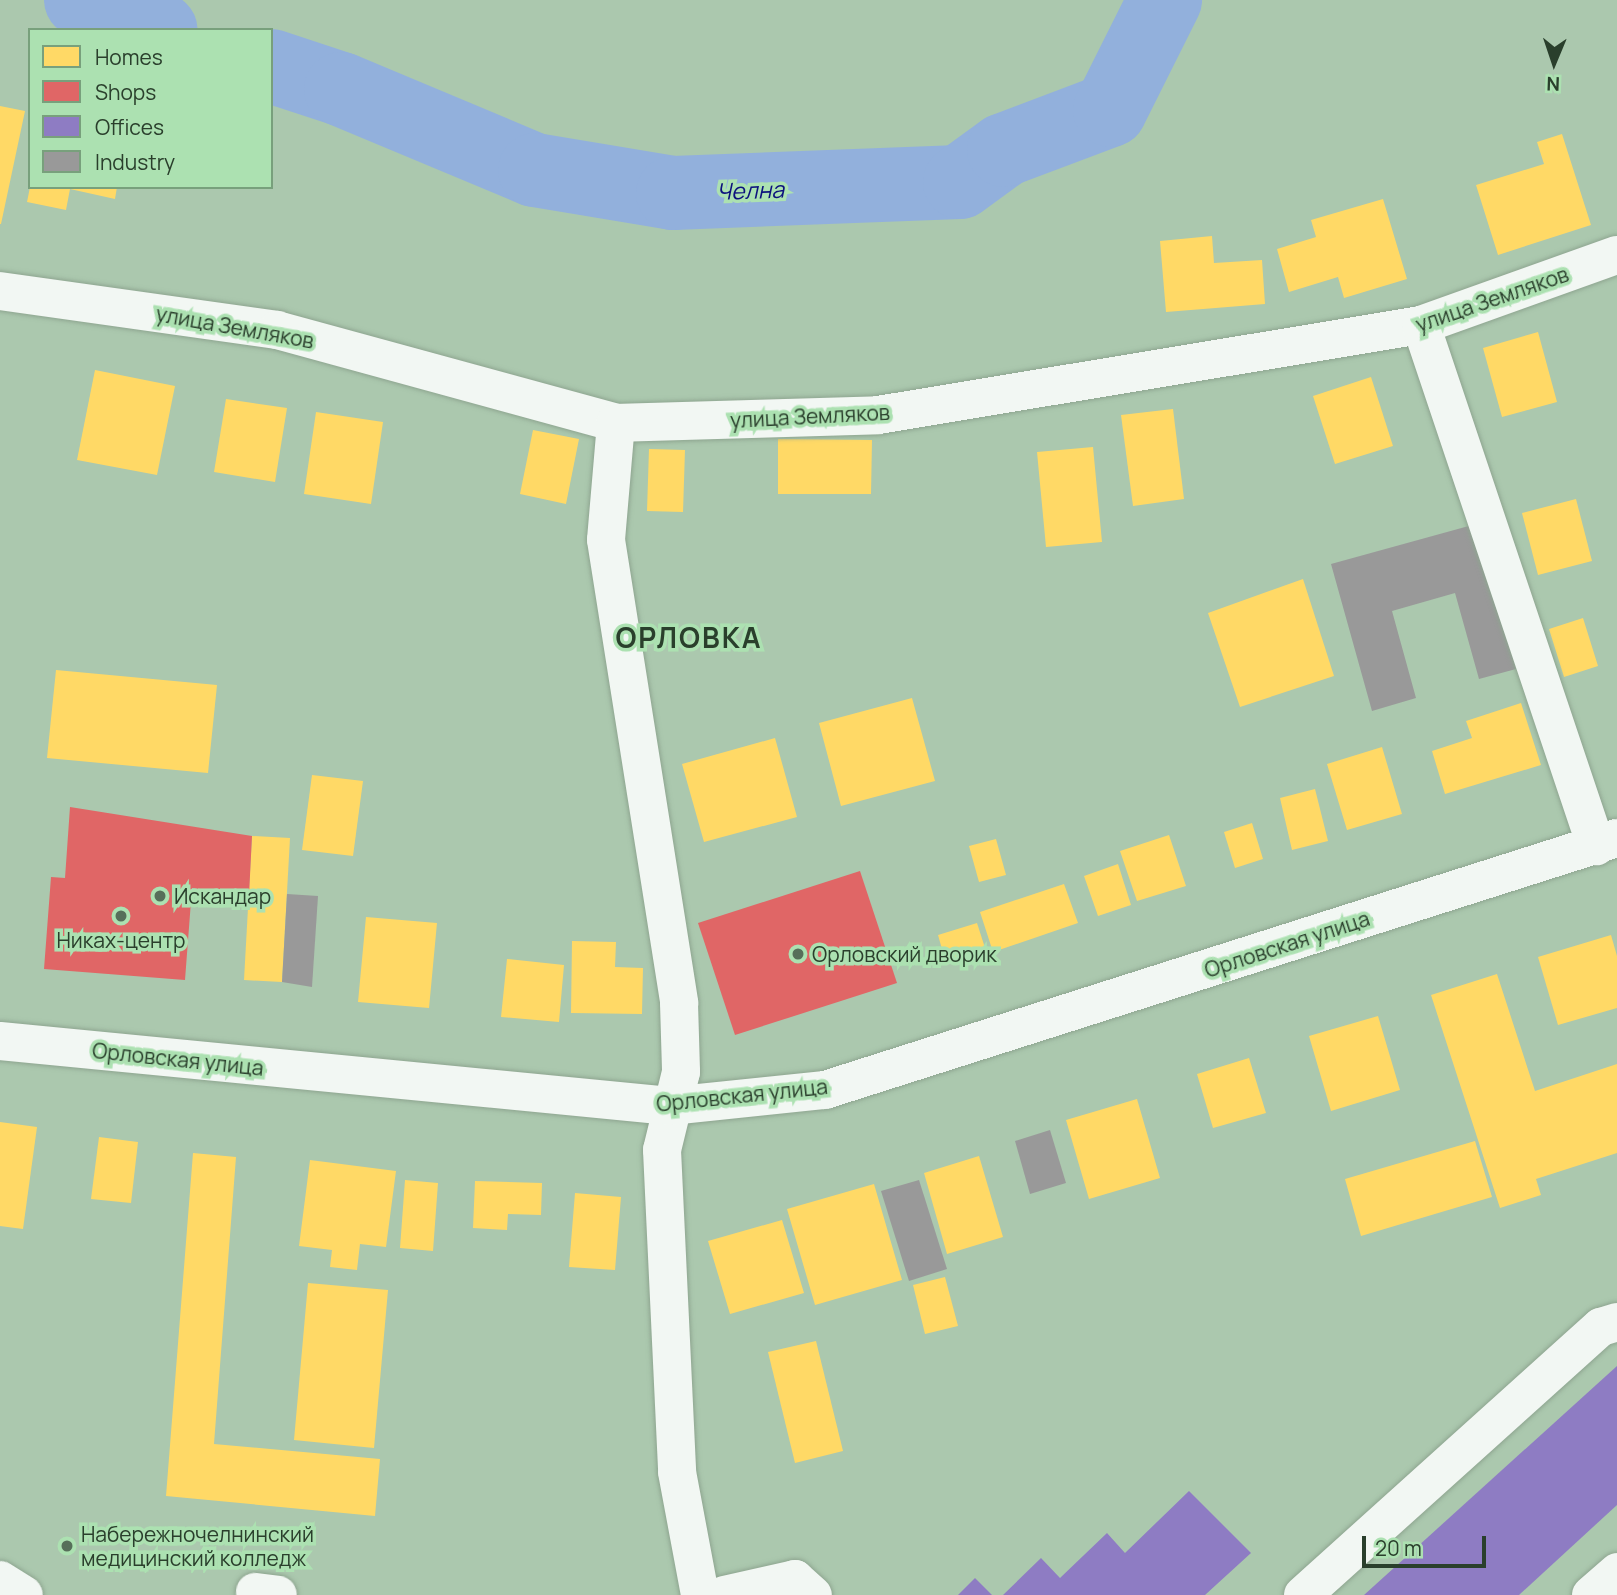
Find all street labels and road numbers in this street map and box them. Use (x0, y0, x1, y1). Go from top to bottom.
street label: улица Земляков (1412, 261, 1572, 337)
street label: улица Земляков (154, 301, 316, 353)
street label: улица Земляков (729, 399, 891, 433)
street label: Орловская улица (1201, 905, 1373, 983)
street label: Орловская улица (91, 1037, 265, 1081)
street label: Орловская улица (655, 1073, 829, 1117)

